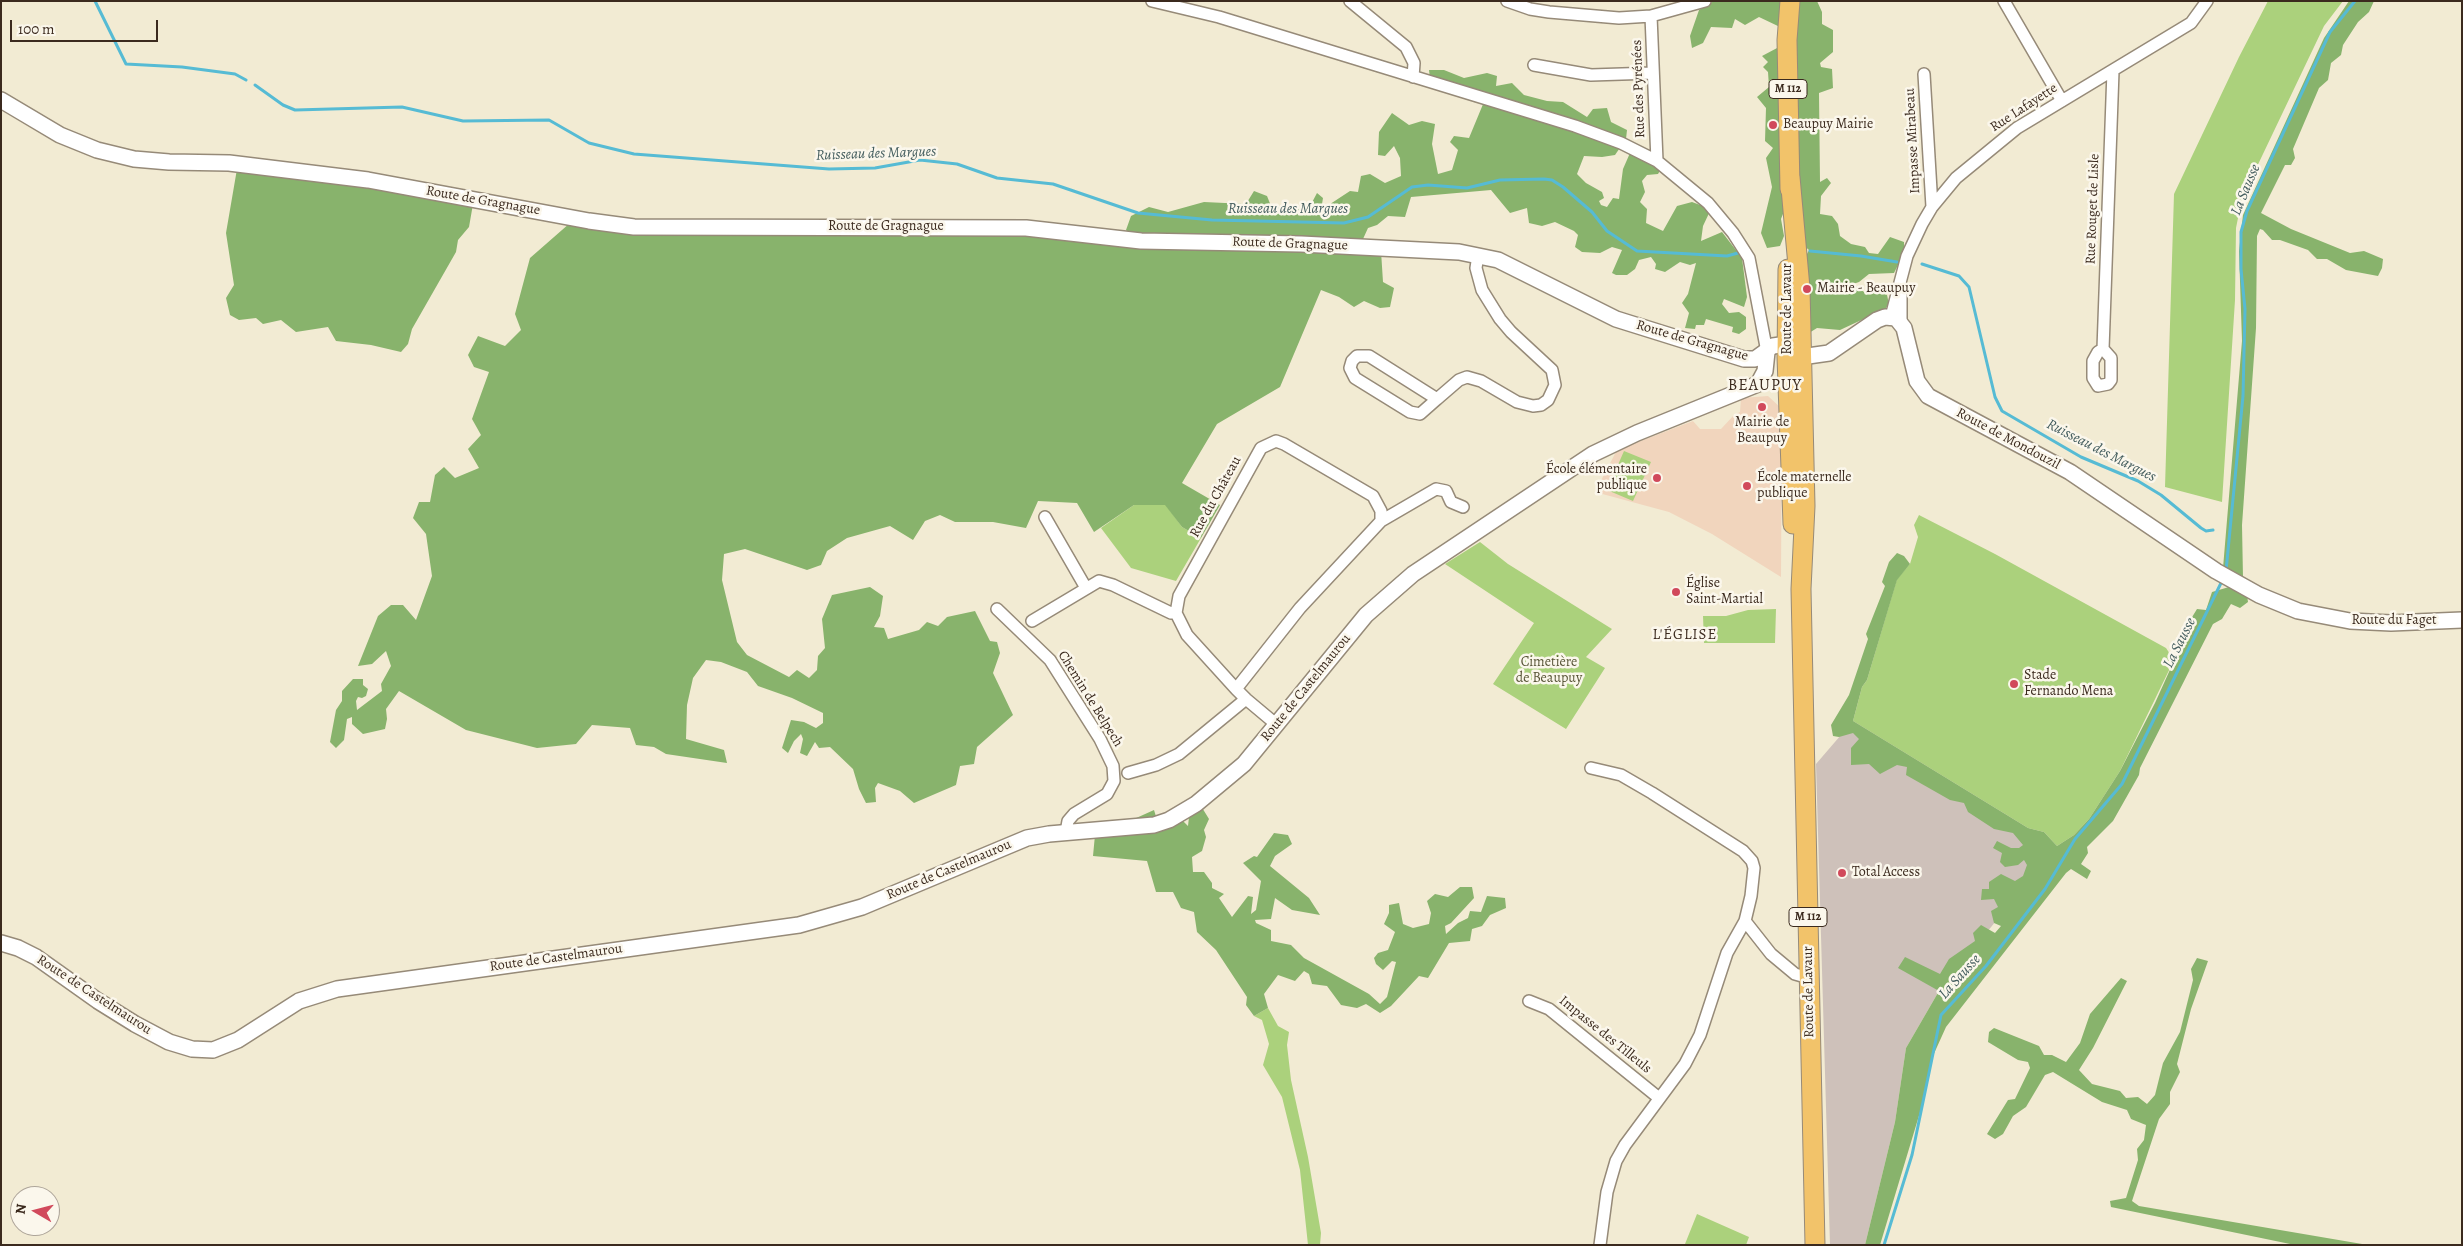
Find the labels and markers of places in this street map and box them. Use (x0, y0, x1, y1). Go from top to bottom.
place label: Beaupuy Mairie (1783, 117, 1873, 133)
marker: Beaupuy Mairie (1767, 119, 1779, 131)
place label: Mairie - Beaupuy (1817, 281, 1915, 297)
marker: Mairie - Beaupuy (1801, 283, 1813, 295)
marker: Mairie de Beaupuy (1756, 401, 1768, 413)
place label: Mairie de Beaupuy (1735, 415, 1789, 448)
place label: École élémentaire publique (1546, 462, 1647, 494)
place label: École maternelle publique (1757, 470, 1852, 502)
marker: École élémentaire publique (1651, 472, 1663, 484)
marker: École maternelle publique (1741, 480, 1753, 492)
place label: Église Saint-Martial (1686, 576, 1763, 608)
marker: Église Saint-Martial (1670, 586, 1682, 598)
place label: Stade Fernando Mena (2024, 668, 2113, 700)
marker: Stade Fernando Mena (2008, 678, 2020, 690)
place label: Total Access (1852, 865, 1920, 881)
marker: Total Access (1836, 867, 1848, 879)

